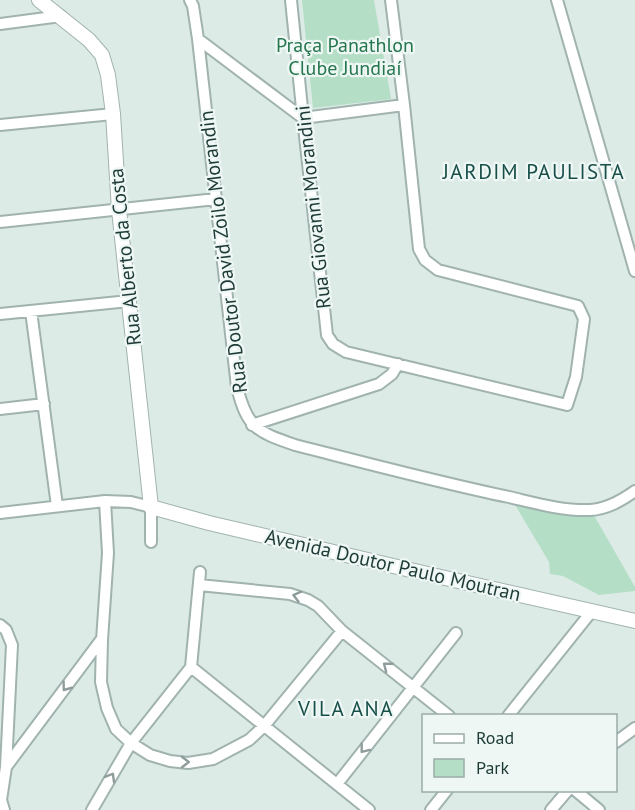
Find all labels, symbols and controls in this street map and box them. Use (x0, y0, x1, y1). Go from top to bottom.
park label: Praça Panathlon Clube Jundiaí (276, 32, 414, 81)
street label: Rua Giovanni Morandini (289, 104, 337, 310)
street label: Rua Doutor David Zoilo Morandin (193, 109, 253, 395)
district label: JARDIM PAULISTA (442, 158, 625, 185)
street label: Rua Alberto da Costa (103, 167, 147, 347)
street label: Avenida Doutor Paulo Moutran (263, 523, 523, 607)
one-way arrow (292, 591, 302, 604)
one-way arrow (383, 662, 394, 673)
one-way arrow (63, 680, 74, 691)
district label: VILA ANA (297, 695, 394, 722)
legend (422, 714, 617, 792)
text: Road (476, 726, 514, 749)
one-way arrow (360, 743, 371, 754)
one-way arrow (180, 756, 189, 768)
text: Park (476, 756, 509, 779)
one-way arrow (104, 773, 116, 783)

